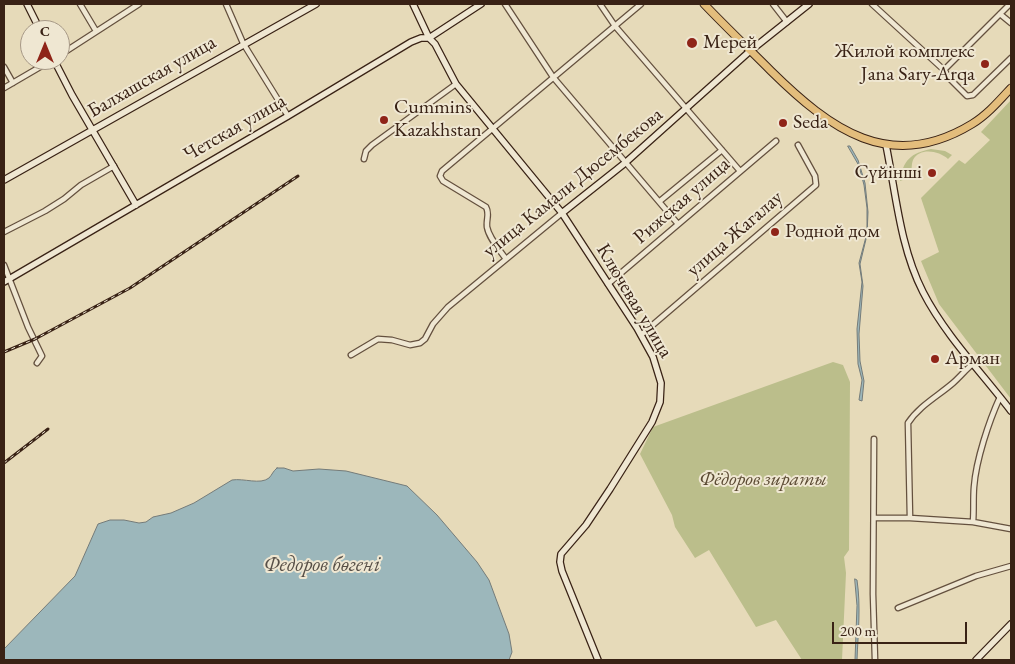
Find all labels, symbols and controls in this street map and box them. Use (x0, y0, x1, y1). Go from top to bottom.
north arrow (20, 20, 70, 70)
text: С (40, 22, 50, 40)
street label: Балхашская улица (84, 31, 220, 123)
place label: Мерей (703, 31, 757, 55)
marker: Мерей (685, 36, 699, 50)
place label: Жилой комплекс Jana Sary-Arqa (835, 40, 975, 87)
marker: Жилой комплекс Jana Sary-Arqa (979, 58, 991, 70)
street label: Четская улица (180, 89, 290, 167)
place label: Cummins Kazakhstan (394, 96, 482, 143)
street label: улица Камали Дюсембекова (478, 103, 668, 263)
place label: Seda (793, 111, 828, 135)
marker: Cummins Kazakhstan (378, 114, 390, 126)
marker: Seda (777, 117, 789, 129)
street label: Рижская улица (629, 153, 735, 249)
place label: Сүйінші (854, 161, 922, 185)
marker: Сүйінші (926, 167, 938, 179)
street label: улица Жагалау (682, 186, 788, 282)
place label: Родной дом (785, 220, 880, 244)
marker: Родной дом (769, 226, 781, 238)
street label: Ключевая улица (591, 240, 677, 362)
place label: Арман (945, 347, 1000, 371)
marker: Арман (929, 353, 941, 365)
park label: Фёдоров зираты (699, 468, 827, 492)
water label: Федоров бөгені (264, 552, 380, 578)
scale bar (835, 612, 970, 644)
text: 200 m (840, 621, 876, 640)

